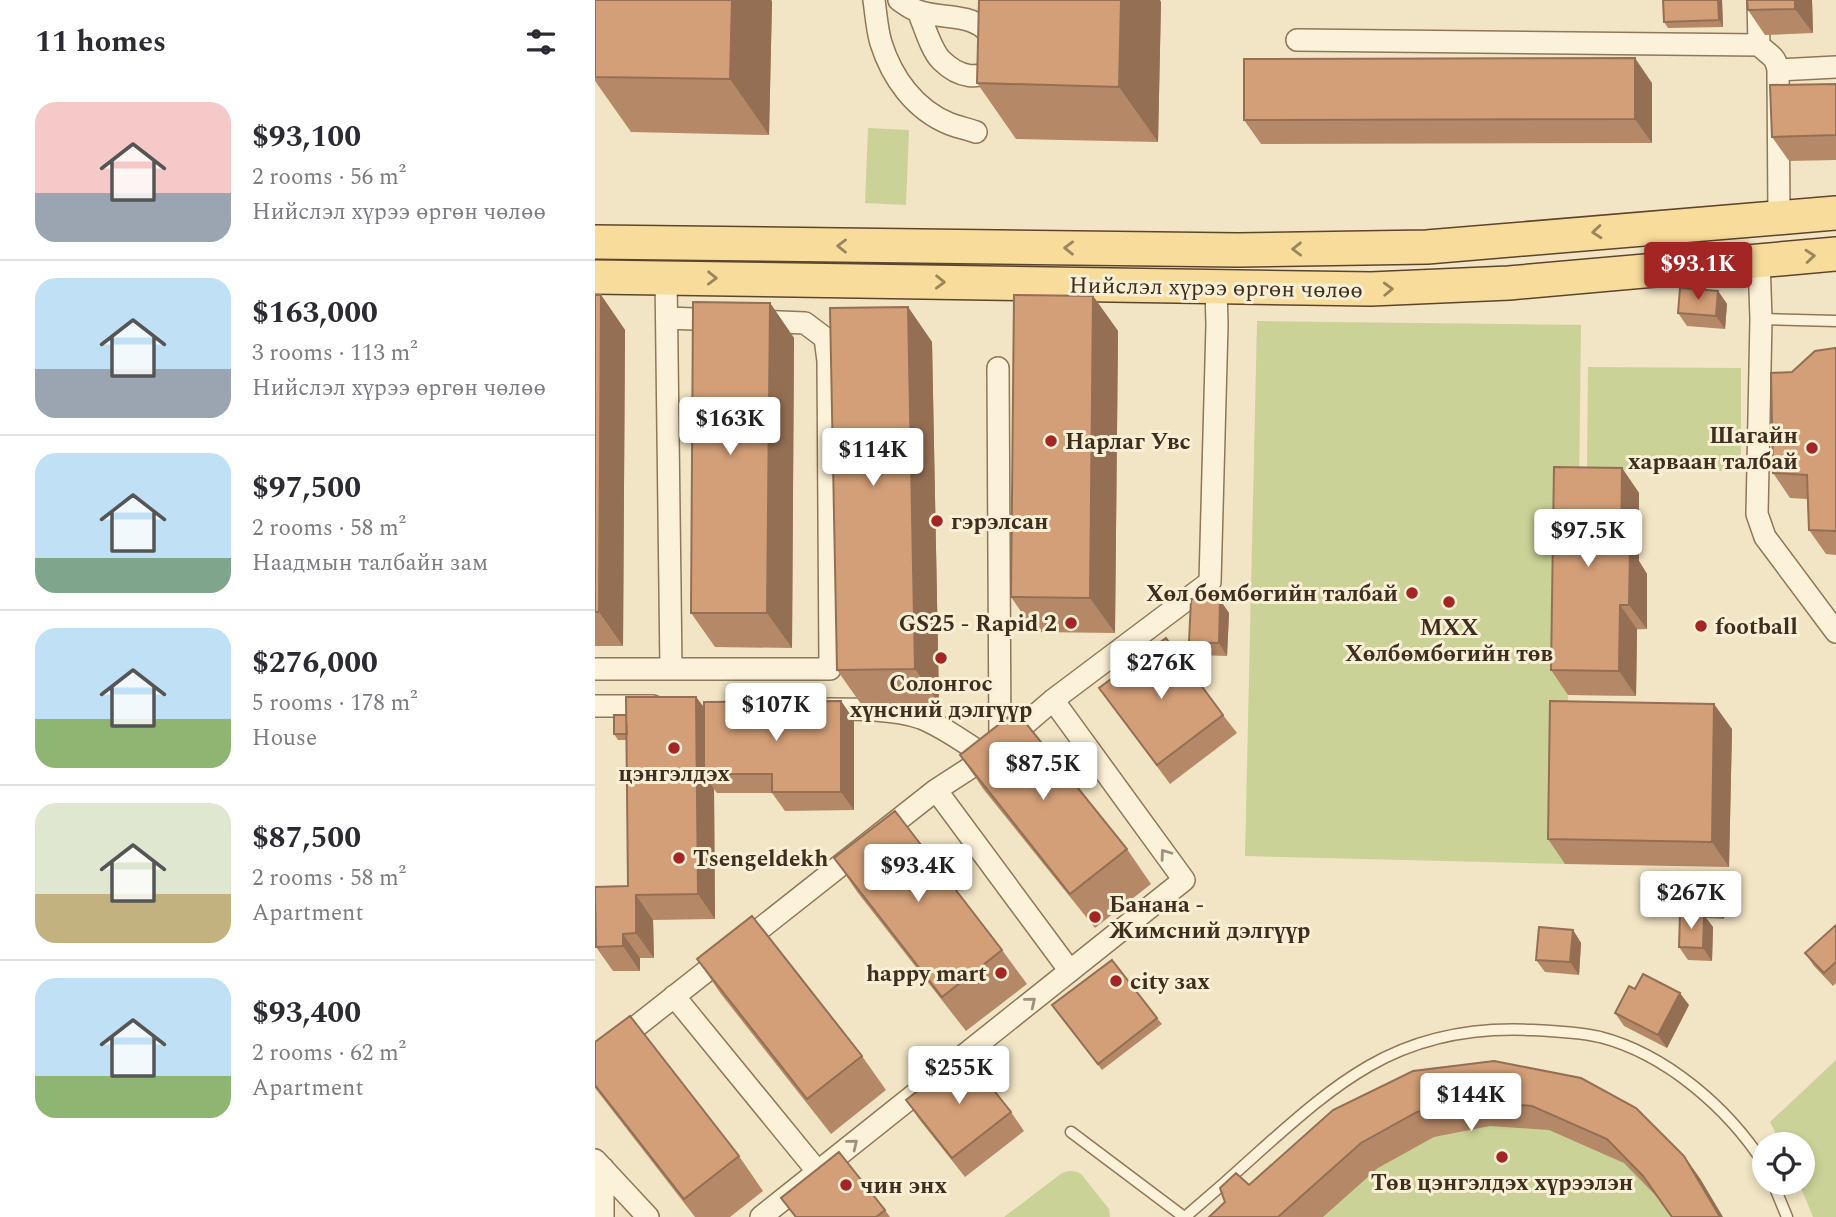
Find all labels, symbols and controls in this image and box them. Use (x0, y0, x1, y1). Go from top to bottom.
text: 11 homes (35, 19, 166, 65)
icon: filters (522, 23, 560, 61)
text: $93,100 (252, 114, 361, 160)
icon: home (91, 130, 175, 214)
text: 2 rooms · 56 m² (252, 160, 406, 195)
text: Нийслэл хүрээ өргөн чөлөө (252, 195, 546, 230)
one-way arrow (1591, 224, 1602, 239)
one-way arrow (836, 238, 846, 254)
one-way arrow (1063, 240, 1074, 256)
one-way arrow (1291, 241, 1301, 257)
pin: $93.1K (1641, 243, 1755, 302)
text: $93.1K (1660, 247, 1736, 282)
one-way arrow (1805, 249, 1816, 264)
street label: Нийслэл хүрээ өргөн чөлөө (1069, 268, 1363, 309)
one-way arrow (707, 270, 718, 286)
one-way arrow (934, 275, 945, 290)
one-way arrow (1382, 281, 1393, 296)
text: $163,000 (252, 290, 378, 336)
icon: home (91, 306, 175, 390)
text: 3 rooms · 113 m² (252, 336, 418, 371)
text: Нийслэл хүрээ өргөн чөлөө (252, 371, 546, 406)
pin: $163K (681, 398, 779, 457)
text: $163K (695, 402, 765, 437)
place label: Шагайн харваан талбай (1628, 419, 1798, 480)
place label: Нарлаг Увс (1065, 425, 1191, 460)
pin: $114K (824, 428, 922, 488)
text: $114K (838, 433, 908, 468)
marker: Нарлаг Увс (1043, 433, 1059, 449)
marker: Шагайн харваан талбай (1804, 440, 1820, 456)
text: $97,500 (252, 465, 361, 511)
icon: home (91, 481, 175, 565)
place label: гэрэлсан (951, 505, 1048, 540)
pin: $97.5K (1531, 510, 1645, 569)
text: 2 rooms · 58 m² (252, 511, 406, 546)
marker: гэрэлсан (929, 513, 945, 529)
text: $97.5K (1550, 514, 1626, 549)
text: Наадмын талбайн зам (252, 546, 488, 581)
place label: Хөл бөмбөгийн талбай (1146, 577, 1398, 612)
marker: Хөл бөмбөгийн талбай (1404, 585, 1420, 601)
marker: МХХ Хөлбөмбөгийн төв (1441, 594, 1457, 610)
place label: GS25 - Rapid 2 (899, 607, 1057, 642)
place label: football (1715, 610, 1798, 645)
place label: МХХ Хөлбөмбөгийн төв (1345, 611, 1553, 672)
marker: GS25 - Rapid 2 (1063, 615, 1079, 631)
marker: football (1693, 618, 1709, 634)
text: $276,000 (252, 640, 378, 686)
pin: $276K (1112, 642, 1210, 701)
text: $276K (1126, 646, 1196, 681)
marker: Солонгос хүнсний дэлгүүр (933, 650, 949, 666)
icon: home (91, 656, 175, 740)
place label: Солонгос хүнсний дэлгүүр (850, 667, 1032, 728)
pin: $107K (727, 684, 825, 743)
text: 5 rooms · 178 m² (252, 686, 418, 721)
text: $107K (741, 688, 811, 723)
text: House (252, 721, 317, 756)
marker: цэнгэлдэх (666, 740, 682, 756)
pin: $87.5K (986, 742, 1100, 802)
text: $87.5K (1005, 747, 1081, 782)
place label: цэнгэлдэх (618, 757, 730, 792)
text: $87,500 (252, 815, 361, 861)
icon: home (91, 831, 175, 915)
place label: Tsengeldekh (693, 842, 828, 877)
pin: $93.4K (861, 844, 975, 904)
text: $93.4K (880, 849, 956, 884)
one-way arrow (1161, 849, 1174, 862)
marker: Tsengeldekh (671, 850, 687, 866)
text: 2 rooms · 58 m² (252, 861, 406, 896)
pin: $267K (1642, 872, 1740, 931)
text: $267K (1656, 876, 1726, 911)
place label: Банана - Жимсний дэлгүүр (1109, 888, 1310, 949)
text: Apartment (252, 896, 364, 931)
marker: Банана - Жимсний дэлгүүр (1087, 909, 1103, 925)
place label: happy mart (866, 957, 987, 992)
marker: happy mart (993, 965, 1009, 981)
place label: city зах (1130, 965, 1210, 1000)
marker: city зах (1108, 973, 1124, 989)
text: $93,400 (252, 990, 361, 1036)
one-way arrow (1023, 998, 1035, 1011)
icon: home (91, 1006, 175, 1090)
text: 2 rooms · 62 m² (252, 1036, 406, 1071)
pin: $255K (910, 1046, 1008, 1106)
text: $255K (924, 1051, 994, 1086)
text: Apartment (252, 1071, 364, 1106)
pin: $144K (1422, 1074, 1520, 1133)
text: $144K (1436, 1078, 1506, 1113)
map controls (1752, 1132, 1815, 1195)
button: locate (1752, 1132, 1815, 1195)
one-way arrow (844, 1140, 857, 1152)
marker: Төв цэнгэлдэх хүрээлэн (1494, 1149, 1510, 1165)
place label: Төв цэнгэлдэх хүрээлэн (1371, 1166, 1633, 1201)
place label: чин энх (860, 1169, 947, 1204)
marker: чин энх (838, 1177, 854, 1193)

